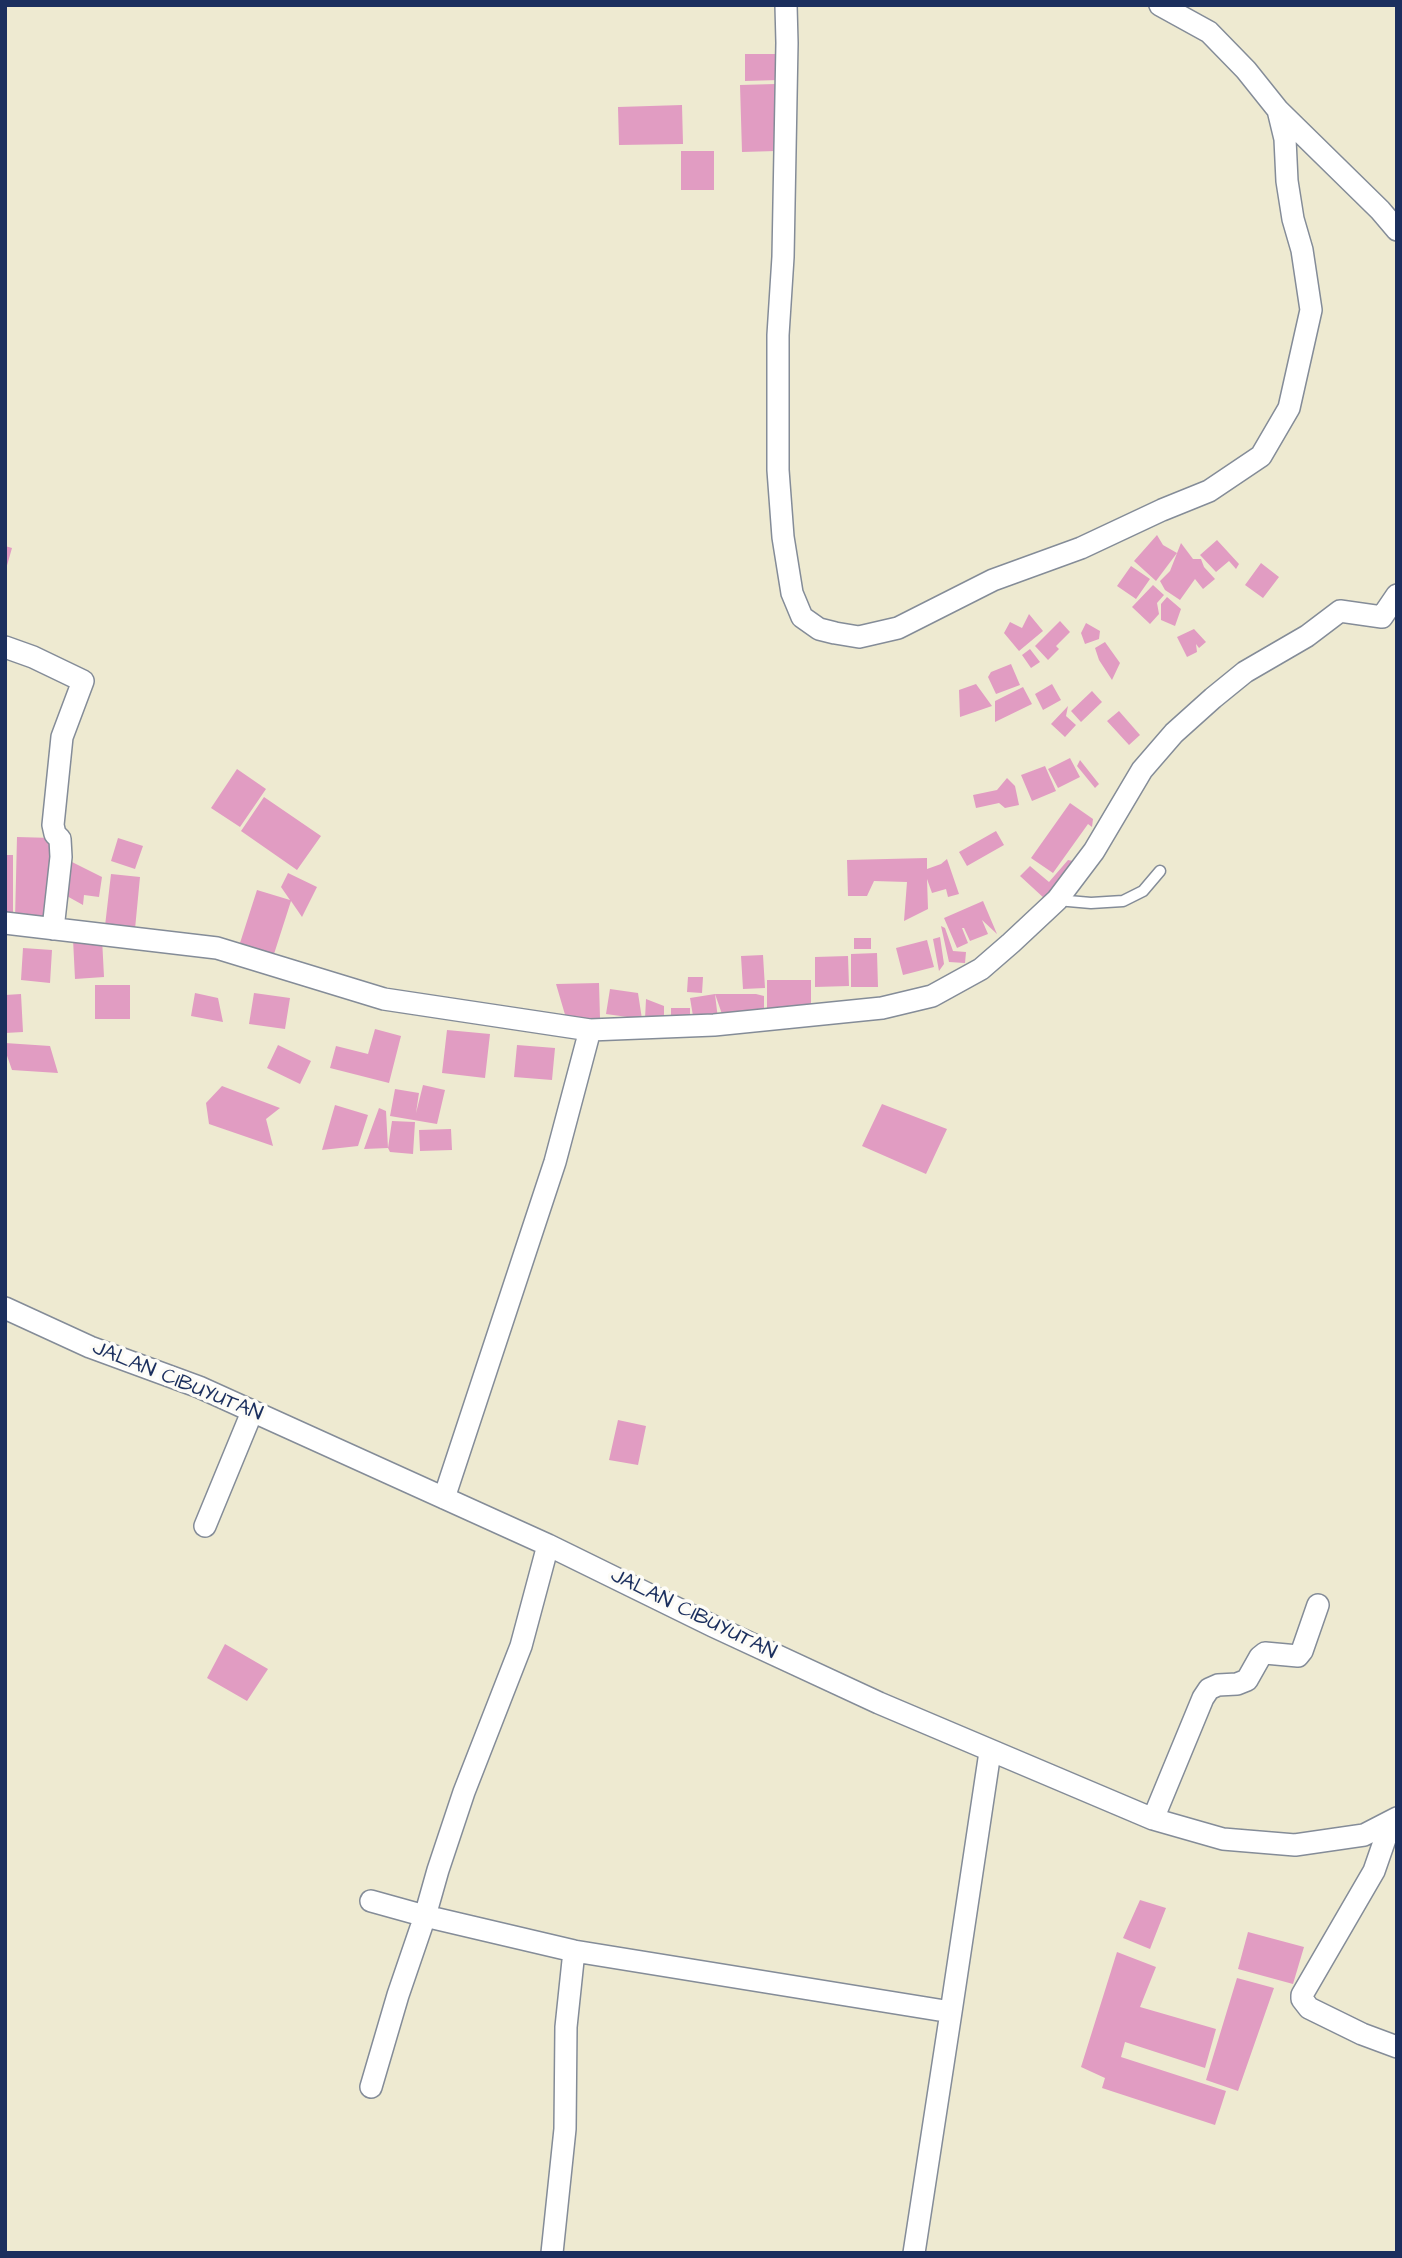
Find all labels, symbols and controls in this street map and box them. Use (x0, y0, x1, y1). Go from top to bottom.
street label: JALAN CIBUYUTAN (88, 1336, 266, 1428)
street label: JALAN CIBUYUTAN (606, 1564, 780, 1666)

